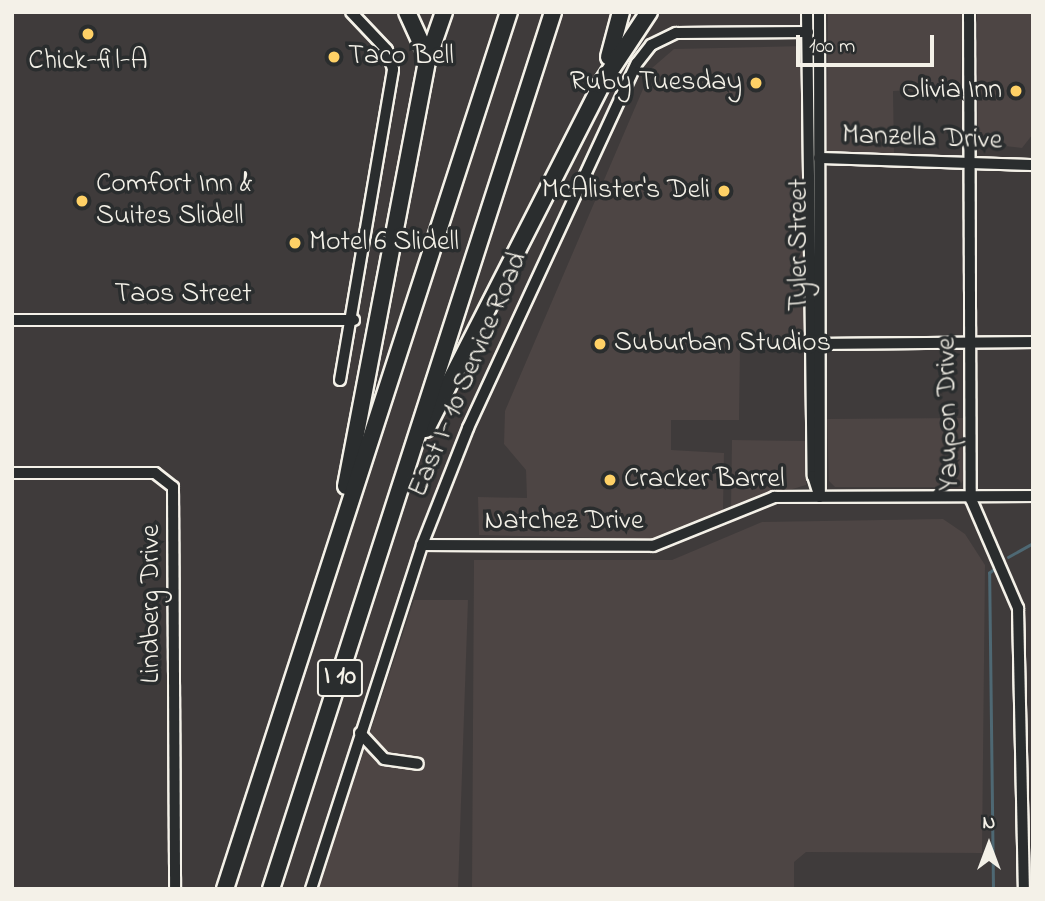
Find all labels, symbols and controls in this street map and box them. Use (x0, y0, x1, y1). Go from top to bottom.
scale bar (800, 21, 938, 65)
marker: Chick-fil-A (80, 26, 96, 42)
text: 100 m (809, 32, 855, 62)
place label: Taco Bell (348, 40, 454, 74)
place label: Chick-fil-A (28, 45, 148, 79)
marker: Taco Bell (326, 49, 342, 65)
place label: Ruby Tuesday (570, 66, 742, 100)
place label: Olivia Inn (902, 74, 1002, 108)
marker: Ruby Tuesday (748, 75, 764, 91)
marker: Olivia Inn (1008, 83, 1024, 99)
street label: Manzella Drive (841, 119, 1003, 159)
place label: Comfort Inn & Suites Slidell (96, 168, 253, 234)
place label: McAlister's Deli (542, 174, 710, 208)
street label: Tyler Street (783, 179, 817, 311)
marker: McAlister's Deli (716, 183, 732, 199)
marker: Comfort Inn & Suites Slidell (74, 193, 90, 209)
place label: Motel 6 Slidell (309, 226, 459, 260)
marker: Motel 6 Slidell (287, 235, 303, 251)
street label: East I- 10 Service Road (402, 248, 536, 502)
street label: Taos Street (114, 278, 252, 312)
place label: Suburban Studios (614, 327, 831, 361)
marker: Suburban Studios (592, 336, 608, 352)
street label: Yaupon Drive (931, 337, 967, 491)
place label: Cracker Barrel (624, 463, 785, 497)
marker: Cracker Barrel (602, 472, 618, 488)
street label: Natchez Drive (485, 505, 643, 539)
street label: Lindberg Drive (135, 524, 169, 684)
road number: I 10 (316, 656, 364, 700)
north arrow (954, 810, 1024, 880)
text: N (983, 810, 995, 837)

